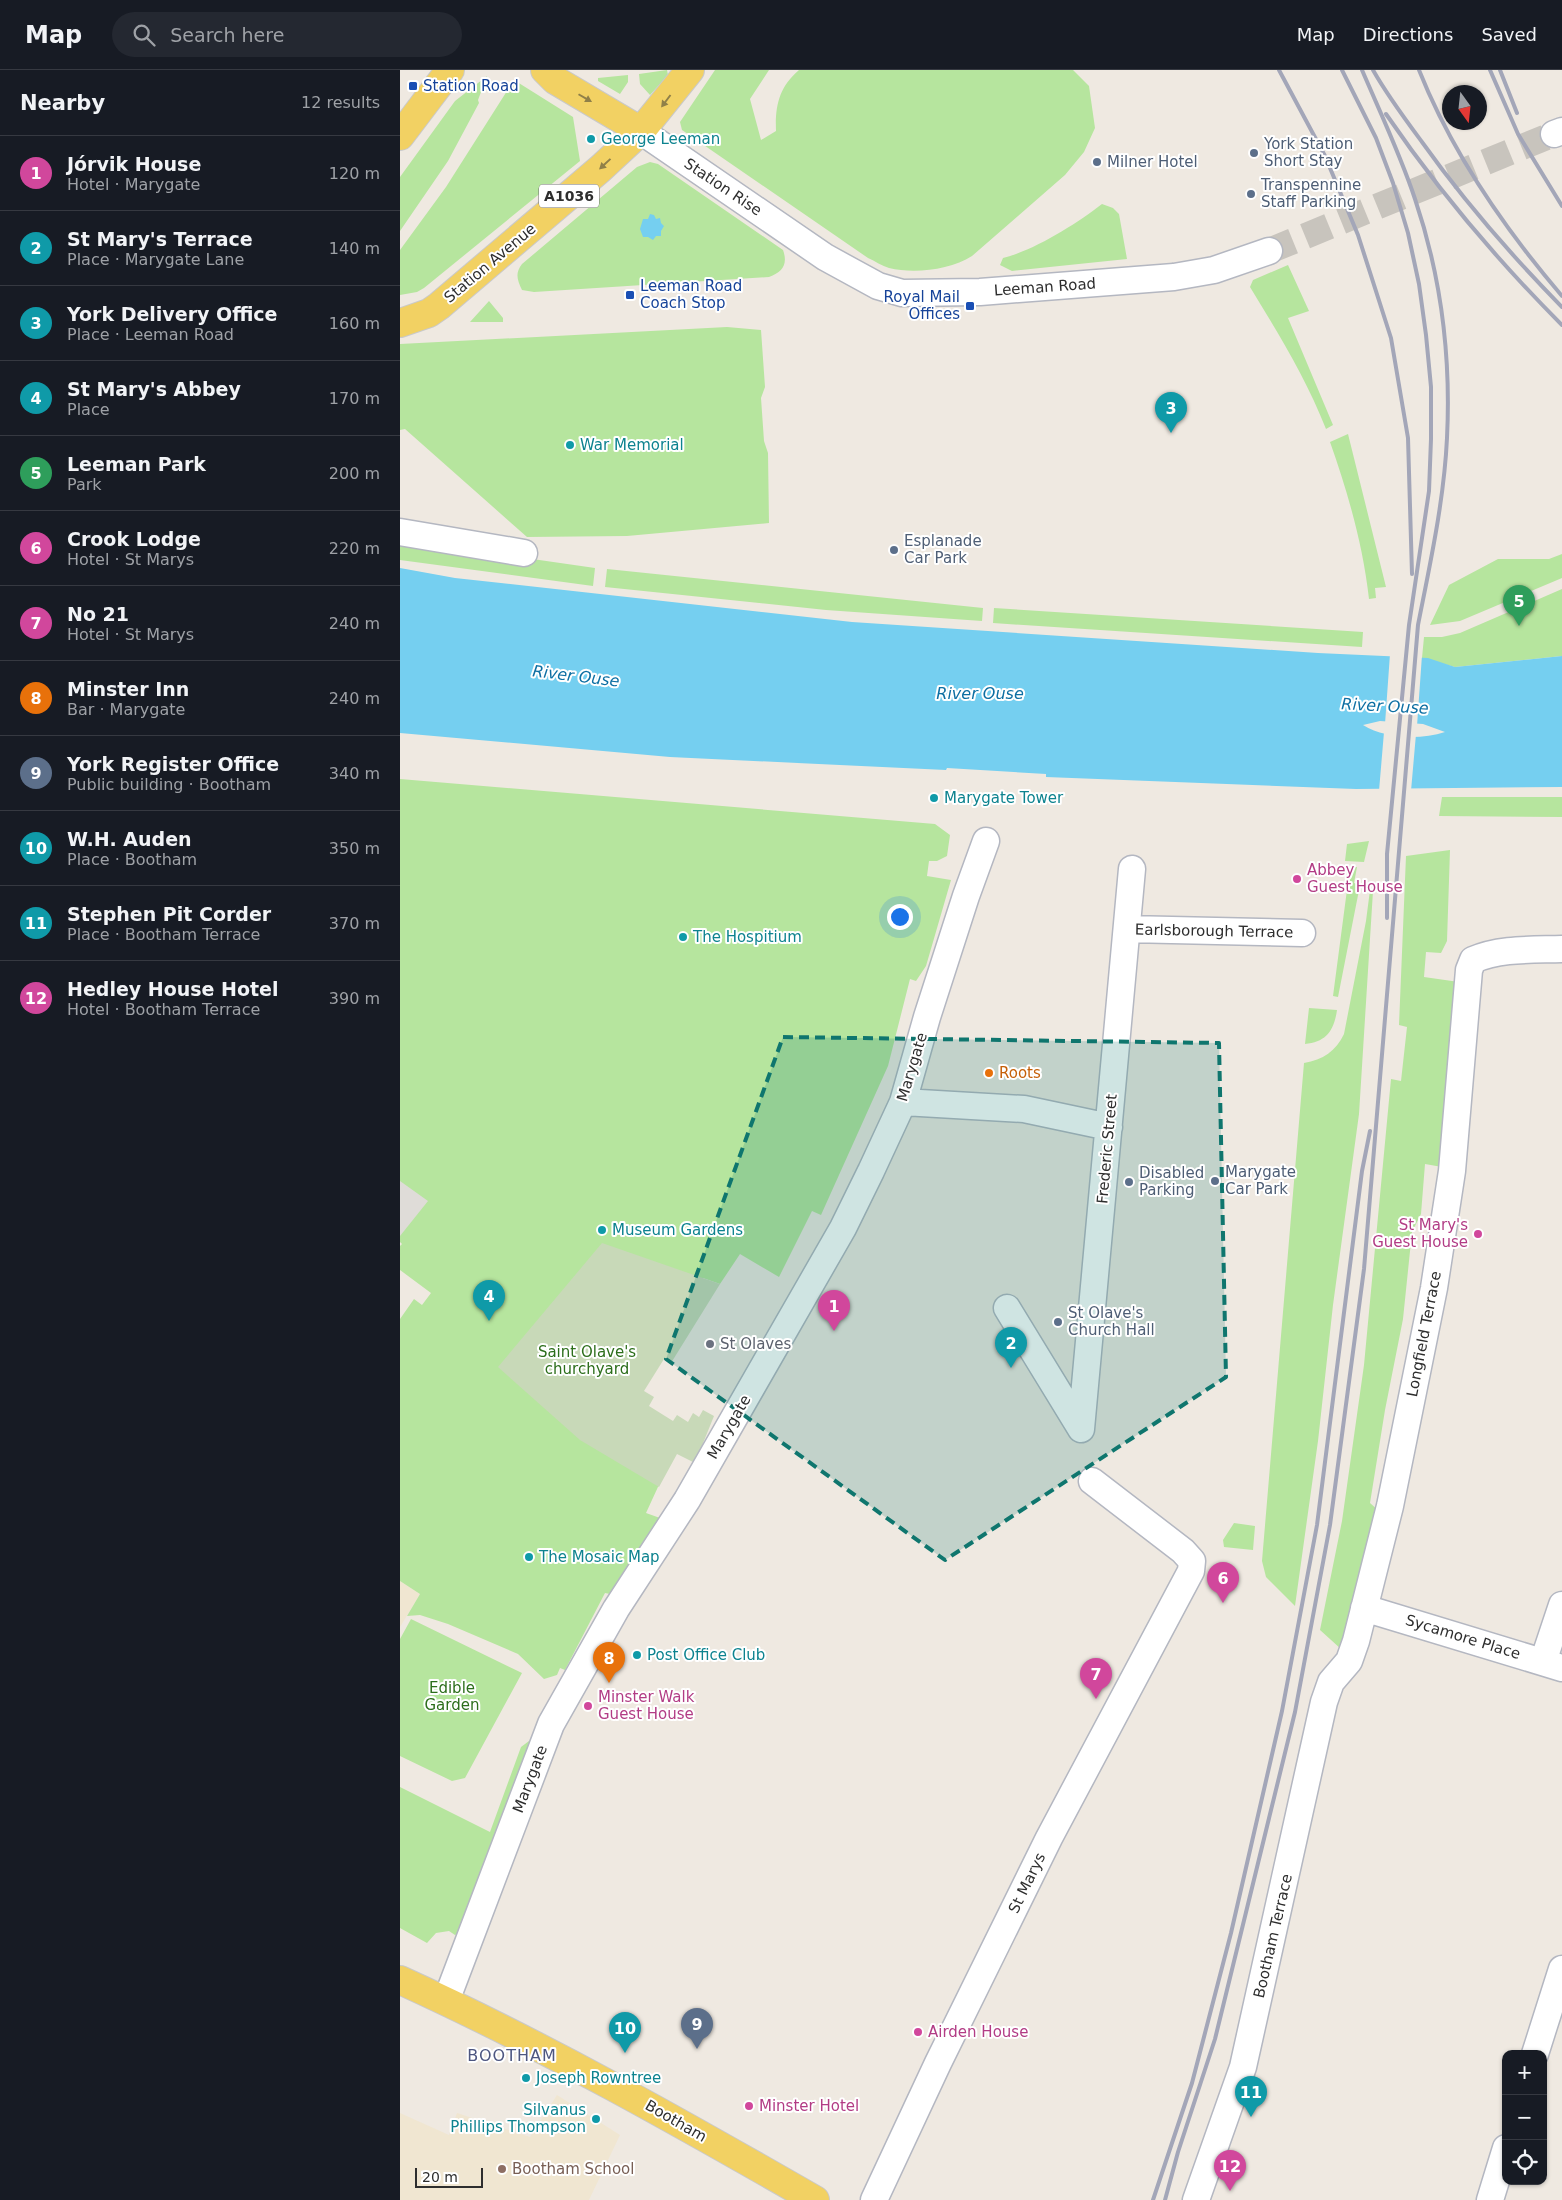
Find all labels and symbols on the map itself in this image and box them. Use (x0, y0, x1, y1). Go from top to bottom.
place label: Station Road (423, 77, 519, 95)
marker: Station Road (407, 80, 419, 92)
north arrow (1442, 85, 1487, 130)
one-way arrow (577, 94, 592, 102)
one-way arrow (661, 94, 671, 108)
place label: George Leeman (601, 130, 720, 148)
marker: George Leeman (585, 133, 597, 145)
place label: York Station Short Stay (1263, 135, 1353, 170)
marker: York Station Short Stay (1248, 147, 1260, 159)
place label: Milner Hotel (1107, 153, 1198, 171)
street label: Station Rise (681, 154, 765, 220)
marker: Milner Hotel (1091, 156, 1103, 168)
one-way arrow (600, 158, 612, 170)
place label: Transpennine Staff Parking (1260, 176, 1361, 211)
road number: A1036 (539, 184, 599, 208)
marker: Transpennine Staff Parking (1245, 188, 1257, 200)
street label: Station Avenue (441, 220, 539, 306)
street label: Leeman Road (993, 274, 1097, 300)
place label: Leeman Road Coach Stop (640, 277, 742, 312)
place label: Royal Mail Offices (884, 288, 960, 323)
marker: Leeman Road Coach Stop (624, 289, 636, 301)
marker: Royal Mail Offices (964, 300, 976, 312)
pin: 3 (1155, 392, 1187, 433)
place label: War Memorial (580, 436, 684, 454)
marker: War Memorial (564, 439, 576, 451)
place label: Esplanade Car Park (904, 532, 982, 567)
marker: Esplanade Car Park (888, 544, 900, 556)
pin: 5 (1503, 585, 1535, 626)
water label: River Ouse (531, 661, 621, 691)
water label: River Ouse (936, 684, 1024, 703)
water label: River Ouse (1341, 694, 1429, 718)
place label: Marygate Tower (944, 789, 1064, 807)
marker: Marygate Tower (928, 792, 940, 804)
place label: Abbey Guest House (1307, 861, 1403, 896)
marker: Abbey Guest House (1291, 873, 1303, 885)
your location (887, 904, 913, 930)
street label: Earlsborough Terrace (1135, 921, 1293, 941)
place label: The Hospitium (692, 928, 802, 946)
marker: The Hospitium (677, 931, 689, 943)
street label: Marygate (893, 1030, 931, 1104)
place label: Roots (999, 1064, 1041, 1082)
marker: Roots (983, 1067, 995, 1079)
street label: Frederic Street (1093, 1093, 1121, 1205)
place label: Marygate Car Park (1225, 1163, 1296, 1198)
place label: Disabled Parking (1139, 1164, 1204, 1199)
marker: Marygate Car Park (1209, 1175, 1221, 1187)
marker: Disabled Parking (1123, 1176, 1135, 1188)
place label: St Mary's Guest House (1372, 1216, 1468, 1251)
place label: Museum Gardens (612, 1221, 743, 1239)
marker: Museum Gardens (596, 1224, 608, 1236)
marker: St Mary's Guest House (1472, 1228, 1484, 1240)
street label: Longfield Terrace (1403, 1269, 1445, 1399)
pin: 4 (473, 1280, 505, 1321)
pin: 1 (818, 1290, 850, 1331)
place label: St Olave's Church Hall (1068, 1304, 1155, 1339)
marker: St Olave's Church Hall (1052, 1316, 1064, 1328)
pin: 2 (995, 1327, 1027, 1368)
place label: St Olaves (720, 1335, 791, 1353)
marker: St Olaves (704, 1338, 716, 1350)
park label: Saint Olave's churchyard (538, 1343, 636, 1378)
street label: Marygate (703, 1392, 755, 1462)
place label: The Mosaic Map (538, 1548, 660, 1566)
marker: The Mosaic Map (523, 1551, 535, 1563)
pin: 6 (1207, 1562, 1239, 1603)
street label: Sycamore Place (1403, 1611, 1523, 1663)
pin: 8 (593, 1642, 625, 1683)
place label: Post Office Club (647, 1646, 765, 1664)
marker: Post Office Club (631, 1649, 643, 1661)
pin: 7 (1080, 1658, 1112, 1699)
park label: Edible Garden (425, 1679, 479, 1714)
place label: Minster Walk Guest House (598, 1688, 695, 1723)
marker: Minster Walk Guest House (582, 1700, 594, 1712)
street label: Marygate (509, 1743, 551, 1815)
street label: St Marys (1005, 1850, 1049, 1916)
street label: Bootham Terrace (1250, 1872, 1296, 2000)
pin: 9 (681, 2008, 713, 2049)
pin: 10 (609, 2012, 641, 2053)
place label: Airden House (928, 2023, 1028, 2041)
marker: Airden House (912, 2026, 924, 2038)
district label: BOOTHAM (467, 2046, 557, 2065)
place label: Joseph Rowntree (535, 2069, 661, 2087)
marker: Joseph Rowntree (520, 2072, 532, 2084)
pin: 11 (1235, 2076, 1267, 2117)
street label: Bootham (642, 2096, 710, 2146)
place label: Minster Hotel (759, 2097, 859, 2115)
marker: Minster Hotel (743, 2100, 755, 2112)
place label: Silvanus Phillips Thompson (450, 2101, 586, 2136)
marker: Silvanus Phillips Thompson (590, 2113, 602, 2125)
pin: 12 (1214, 2150, 1246, 2191)
place label: Bootham School (512, 2160, 634, 2178)
marker: Bootham School (496, 2163, 508, 2175)
scale bar (415, 2165, 482, 2188)

